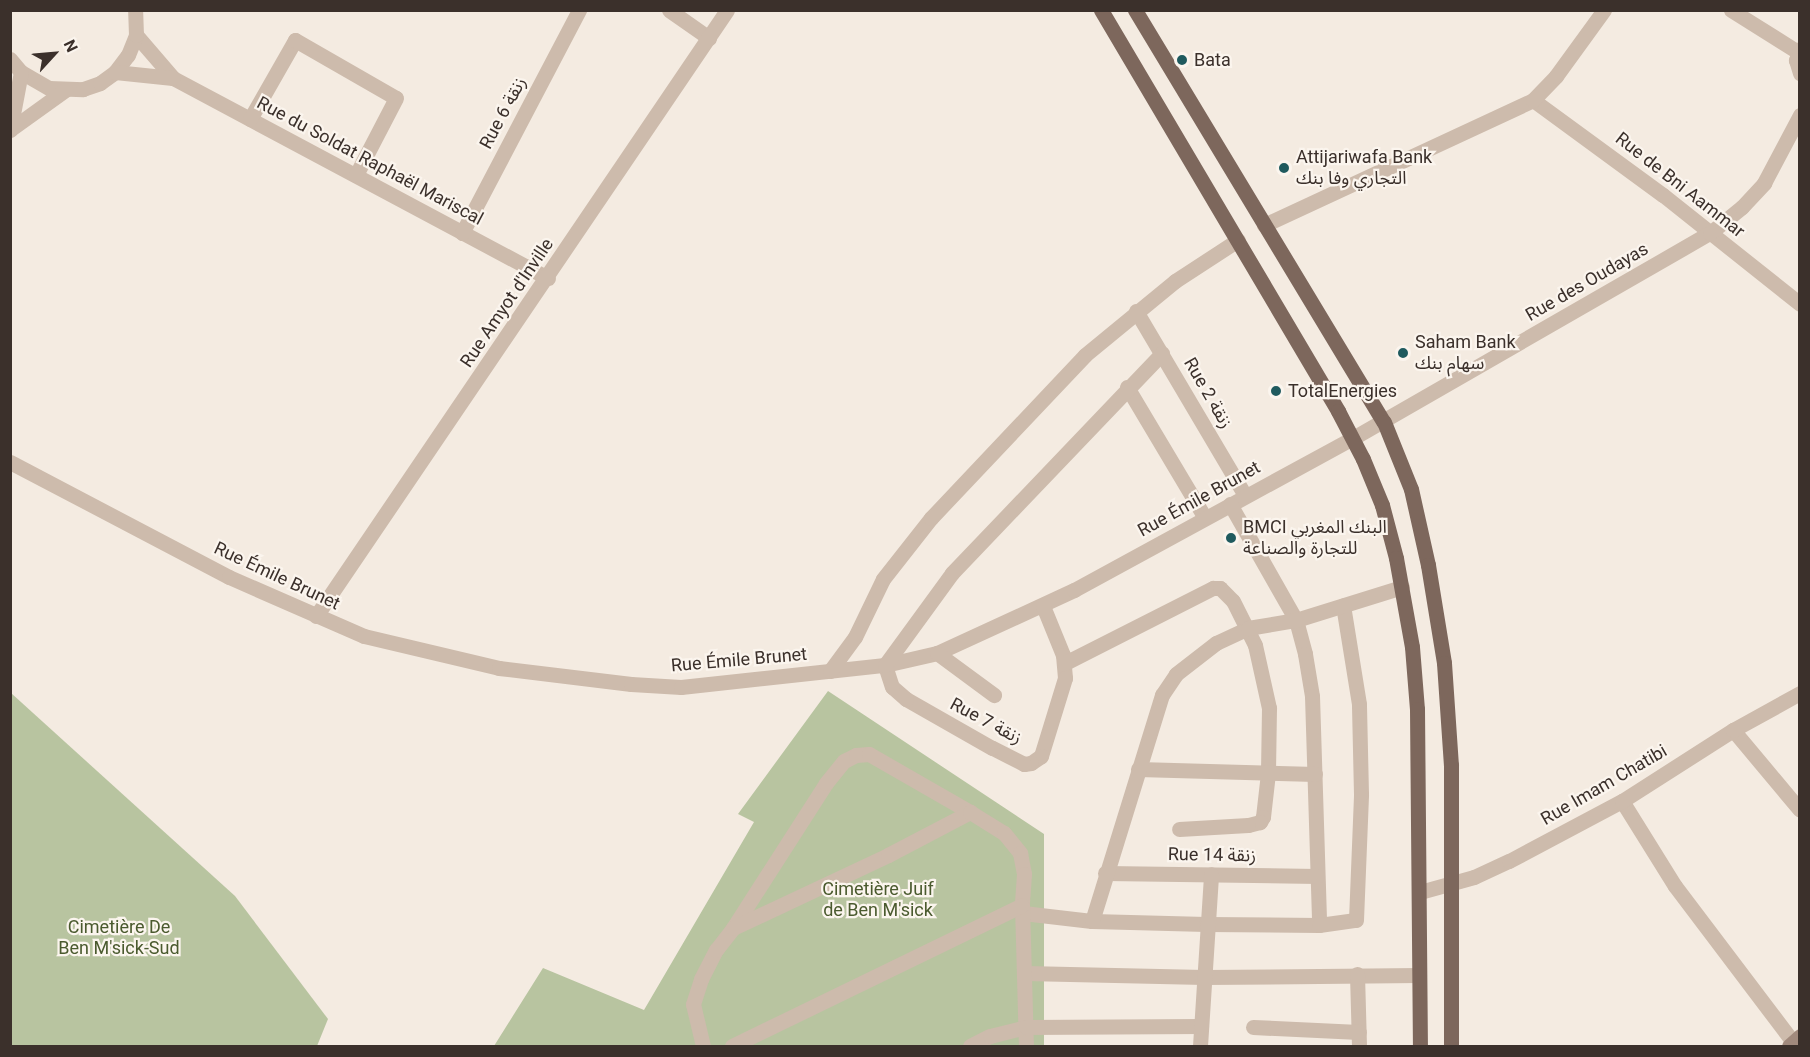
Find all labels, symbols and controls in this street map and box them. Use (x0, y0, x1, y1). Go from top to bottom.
north arrow (24, 24, 84, 84)
text: N (60, 37, 82, 55)
place label: Bata (1194, 49, 1231, 71)
marker: Bata (1175, 53, 1189, 67)
street label: Rue 6 زنقة (475, 73, 531, 153)
street label: Rue du Soldat Raphaël Mariscal (253, 92, 487, 230)
street label: Rue de Bni Aammar (1611, 128, 1749, 242)
place label: Attijariwafa Bank التجاري وفا بنك (1296, 147, 1432, 190)
marker: Attijariwafa Bank التجاري وفا بنك (1277, 161, 1291, 175)
street label: Rue Amyot d'Inville (456, 234, 558, 372)
street label: Rue des Oudayas (1522, 238, 1652, 326)
place label: Saham Bank سهام بنك (1415, 332, 1516, 374)
marker: Saham Bank سهام بنك (1396, 346, 1410, 360)
street label: Rue 2 زنقة (1179, 354, 1237, 432)
place label: TotalEnergies (1288, 380, 1397, 402)
marker: TotalEnergies (1269, 384, 1283, 398)
street label: Rue Émile Brunet (1134, 456, 1264, 542)
place label: BMCI البنك المغربي للتجارة والصناعة (1243, 517, 1387, 560)
marker: BMCI البنك المغربي للتجارة والصناعة (1224, 531, 1238, 545)
street label: Rue Émile Brunet (211, 537, 343, 615)
street label: Rue Émile Brunet (670, 643, 808, 677)
street label: Rue 7 زنقة (946, 693, 1026, 749)
street label: Rue Imam Chatibi (1537, 740, 1671, 830)
street label: Rue 14 زنقة (1168, 843, 1256, 867)
park label: Cimetière Juif de Ben M'sick (822, 879, 934, 922)
park label: Cimetière De Ben M'sick-Sud (58, 917, 180, 960)

